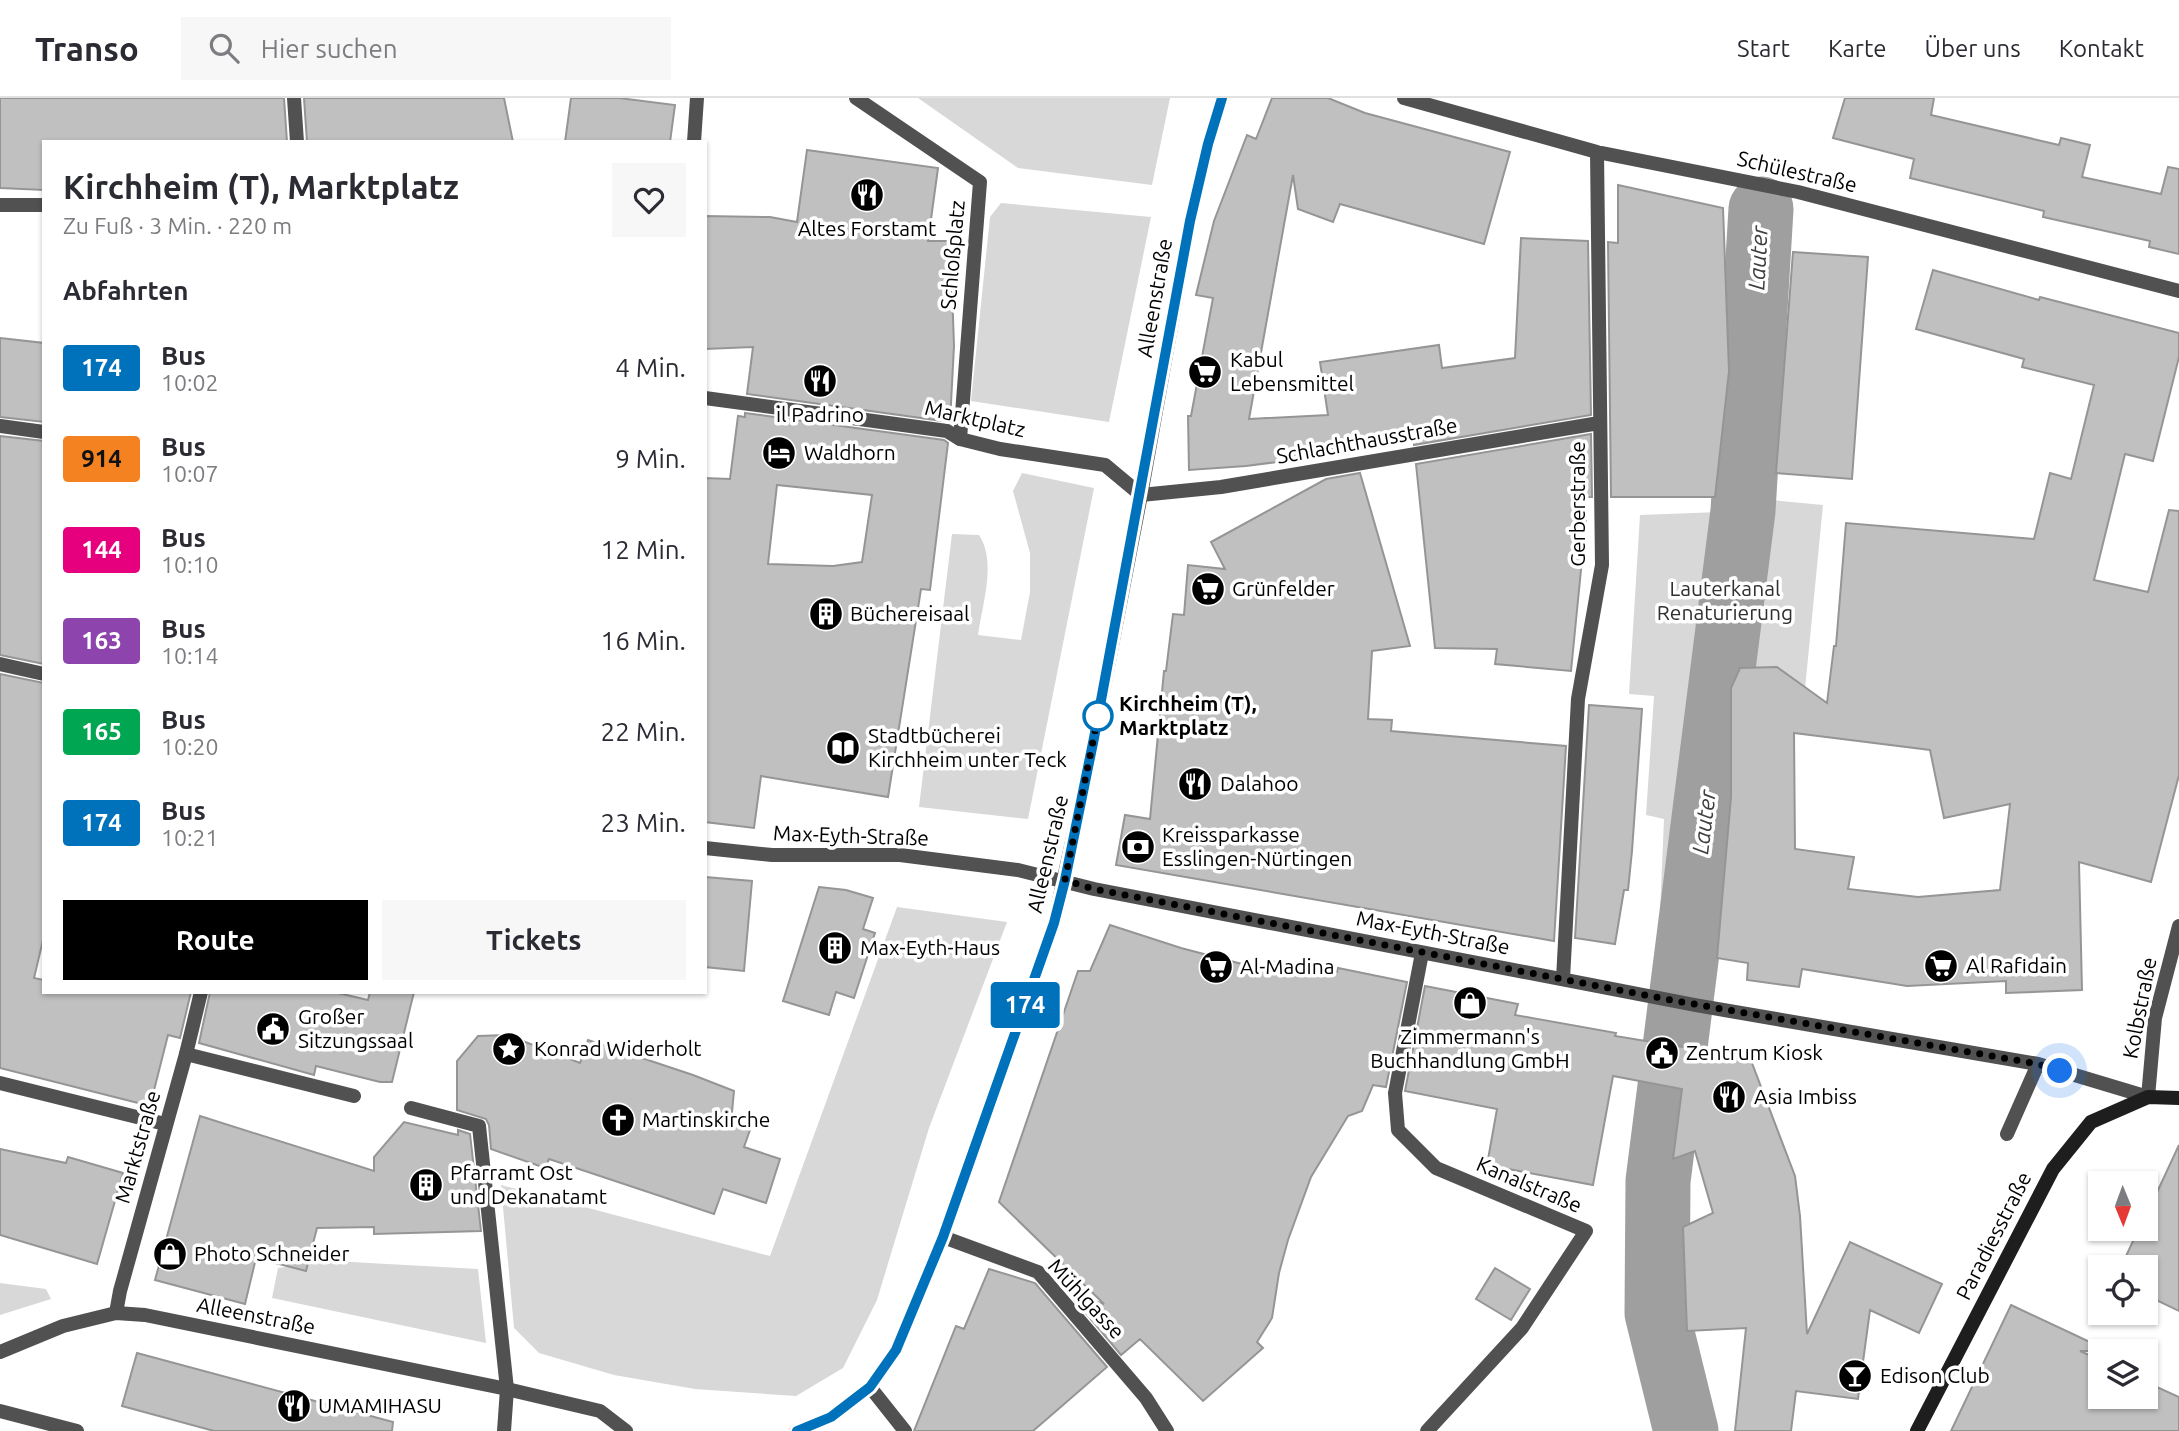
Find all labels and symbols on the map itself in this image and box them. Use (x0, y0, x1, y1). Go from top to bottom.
street label: Schülestraße (1735, 146, 1859, 196)
restaurant icon: Altes Forstamt (848, 176, 886, 214)
street label: Schloßplatz (935, 199, 969, 311)
place label: Altes Forstamt (798, 216, 936, 240)
water label: Lauter (1743, 224, 1772, 291)
street label: Alleenstraße (1132, 237, 1176, 359)
place label: Kabul Lebensmittel (1230, 347, 1354, 395)
supermarket icon: Kabul Lebensmittel (1186, 353, 1224, 391)
restaurant icon: il Padrino (801, 362, 839, 400)
street label: Marktplatz (923, 395, 1028, 441)
place label: il Padrino (776, 402, 864, 426)
street label: Schlachthausstraße (1274, 412, 1459, 468)
hotel icon: Waldhorn (760, 434, 798, 472)
place label: Waldhorn (804, 440, 896, 464)
street label: Gerberstraße (1565, 441, 1589, 567)
supermarket icon: Grünfelder (1189, 570, 1227, 608)
place label: Grünfelder (1232, 576, 1335, 600)
park label: Lauterkanal Renaturierung (1657, 576, 1793, 624)
building icon: Büchereisaal (807, 595, 845, 633)
place label: Büchereisaal (850, 601, 970, 625)
place label: Kirchheim (T), Marktplatz (1119, 691, 1257, 739)
marker: Kirchheim (T), Marktplatz (1083, 701, 1113, 731)
place label: Stadtbücherei Kirchheim unter Teck (868, 723, 1067, 771)
library icon: Stadtbücherei Kirchheim unter Teck (824, 729, 862, 767)
restaurant icon: Dalahoo (1176, 765, 1214, 803)
place label: Dalahoo (1220, 771, 1299, 795)
water label: Lauter (1687, 787, 1720, 855)
street label: Alleenstraße (1022, 793, 1072, 915)
street label: Max-Eyth-Straße (773, 820, 929, 850)
place label: Kreissparkasse Esslingen-Nürtingen (1162, 822, 1352, 870)
bank icon: Kreissparkasse Esslingen-Nürtingen (1119, 828, 1157, 866)
street label: Max-Eyth-Straße (1354, 905, 1512, 959)
building icon: Max-Eyth-Haus (816, 929, 854, 967)
place label: Max-Eyth-Haus (860, 935, 1000, 959)
supermarket icon: Al Rafidain (1922, 947, 1960, 985)
supermarket icon: Al-Madina (1197, 948, 1235, 986)
place label: Al Rafidain (1966, 953, 2067, 977)
place label: Al-Madina (1240, 954, 1334, 978)
street label: Kolbstraße (2117, 955, 2161, 1061)
line badge: 174 (985, 982, 1065, 1028)
shop icon: Zimmermann's Buchhandlung GmbH (1451, 984, 1489, 1022)
place label: Großer Sitzungssaal (298, 1004, 413, 1052)
public building icon: Großer Sitzungssaal (254, 1010, 292, 1048)
place label: Zimmermann's Buchhandlung GmbH (1370, 1024, 1570, 1072)
place icon: Konrad Widerholt (490, 1030, 528, 1068)
public building icon: Zentrum Kiosk (1643, 1034, 1681, 1072)
place label: Konrad Widerholt (534, 1036, 701, 1060)
place label: Zentrum Kiosk (1686, 1040, 1823, 1064)
your location (2042, 1053, 2077, 1088)
restaurant icon: Asia Imbiss (1710, 1078, 1748, 1116)
place label: Asia Imbiss (1754, 1084, 1857, 1108)
street label: Marktstraße (109, 1088, 165, 1206)
church icon: Martinskirche (599, 1101, 637, 1139)
place label: Martinskirche (642, 1107, 770, 1131)
street label: Kanalstraße (1473, 1151, 1586, 1217)
place label: Pfarramt Ost und Dekanatamt (450, 1160, 607, 1208)
building icon: Pfarramt Ost und Dekanatamt (407, 1166, 445, 1204)
street label: Paradiesstraße (1951, 1168, 2036, 1304)
north arrow (2088, 1171, 2158, 1241)
shop icon: Photo Schneider (151, 1235, 189, 1273)
place label: Photo Schneider (194, 1241, 349, 1265)
street label: Mühlgasse (1044, 1253, 1130, 1343)
street label: Alleenstraße (195, 1292, 317, 1338)
bar icon: Edison Club (1836, 1357, 1874, 1395)
place label: Edison Club (1880, 1363, 1990, 1387)
restaurant icon: UMAMIHASU (275, 1387, 313, 1425)
place label: UMAMIHASU (318, 1393, 442, 1417)

